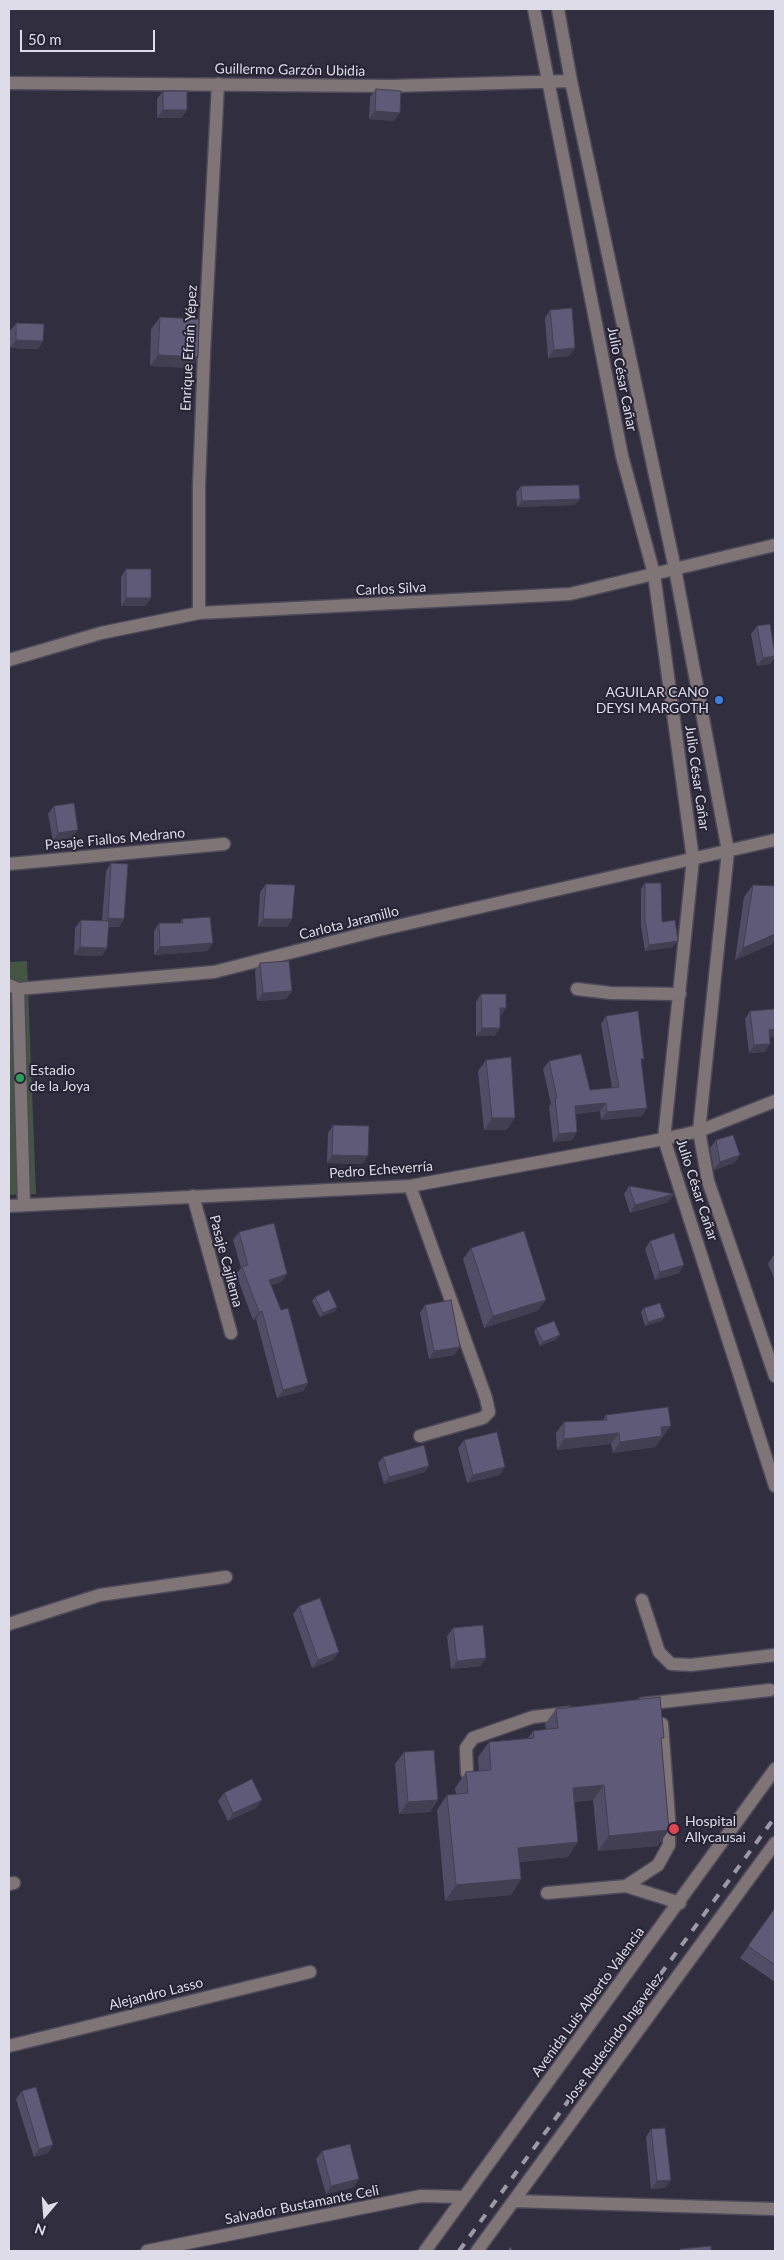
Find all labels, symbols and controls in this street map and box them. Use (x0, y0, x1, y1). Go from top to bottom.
scale bar (22, 20, 158, 52)
text: 50 m (28, 30, 62, 48)
street label: Guillermo Garzón Ubidia (215, 60, 365, 80)
street label: Enrique Efraín Yépez (177, 284, 201, 412)
street label: Julio César Cañar (604, 325, 640, 433)
street label: Carlos Silva (355, 579, 427, 599)
place label: AGUILAR CANO DEYSI MARGOTH (596, 684, 709, 716)
marker: AGUILAR CANO DEYSI MARGOTH (713, 694, 725, 706)
street label: Julio César Cañar (681, 724, 713, 832)
street label: Pasaje Fiallos Medrano (44, 825, 186, 853)
street label: Carlota Jaramillo (297, 903, 401, 943)
place label: Estadio de la Joya (30, 1062, 90, 1094)
marker: Estadio de la Joya (14, 1072, 26, 1084)
street label: Julio César Cañar (673, 1137, 721, 1243)
street label: Pedro Echeverría (329, 1158, 433, 1182)
street label: Pasaje Cajilema (206, 1213, 246, 1309)
place label: Hospital Allycausai (685, 1813, 746, 1845)
marker: Hospital Allycausai (667, 1822, 681, 1836)
street label: Avenida Luis Alberto Valencia (528, 1924, 648, 2080)
street label: Jose Rudecindo Ingavelez (561, 1970, 667, 2106)
street label: Alejandro Lasso (107, 1974, 205, 2014)
street label: Salvador Bustamante Celi (224, 2182, 380, 2228)
north arrow (20, 2190, 70, 2240)
text: N (32, 2220, 48, 2239)

